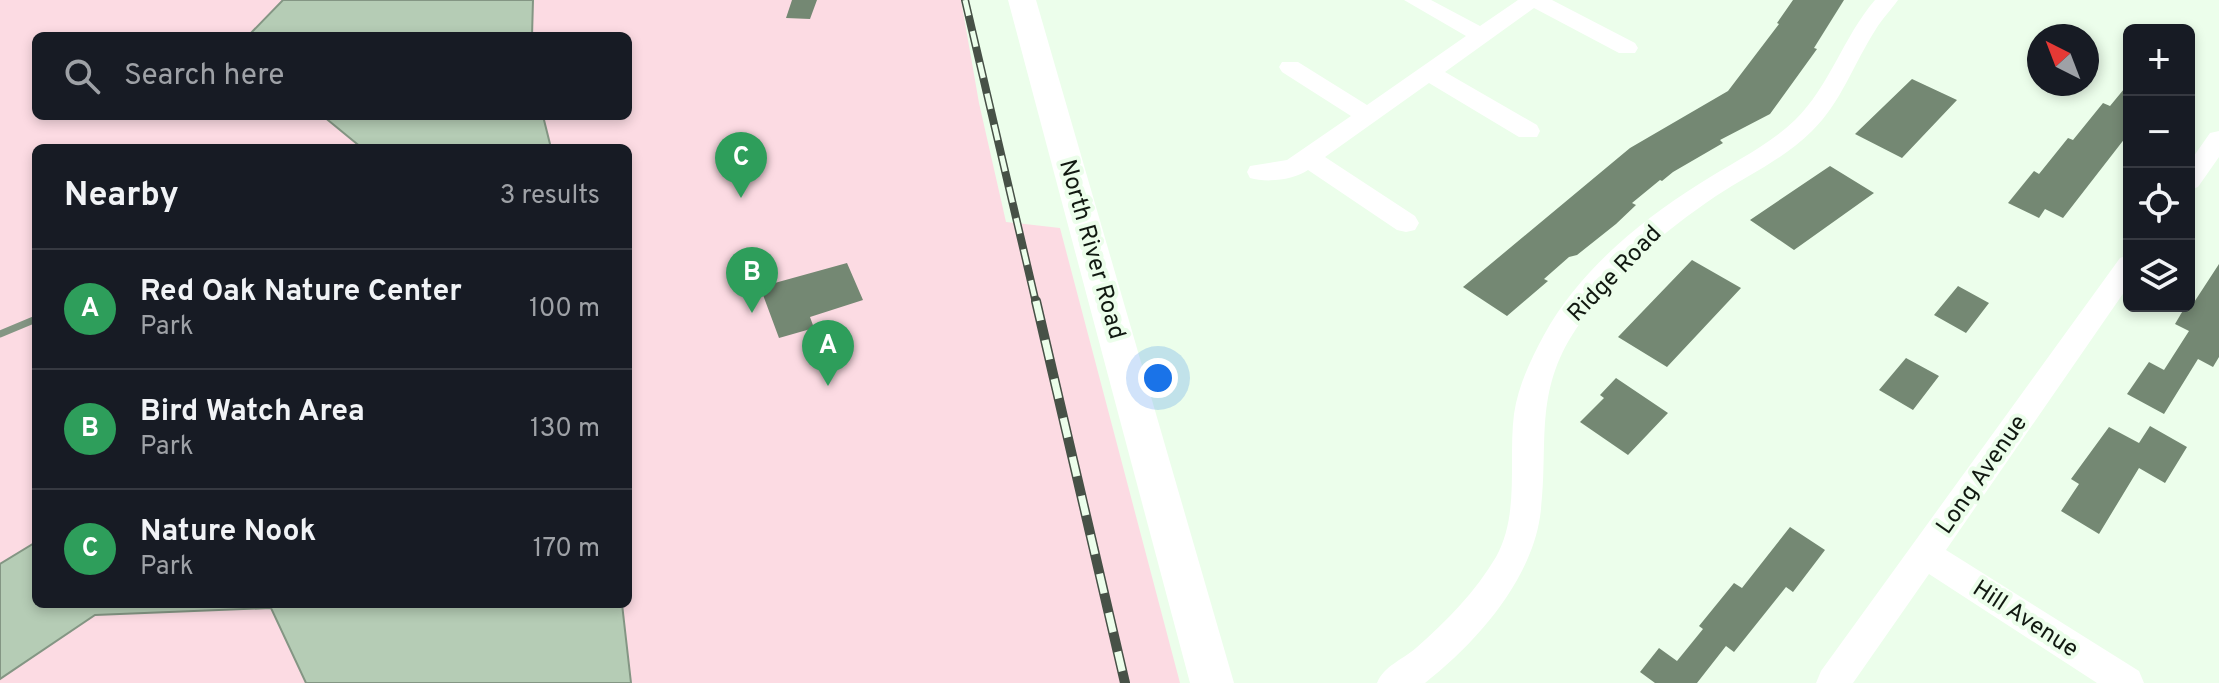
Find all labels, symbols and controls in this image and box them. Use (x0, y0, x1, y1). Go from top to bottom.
north arrow (2027, 24, 2099, 96)
map controls (2123, 24, 2195, 312)
button: + (2123, 24, 2195, 96)
search box (32, 32, 632, 120)
icon: search (60, 54, 104, 98)
text: Search here (124, 58, 284, 95)
button: − (2123, 96, 2195, 168)
pin: C (715, 132, 767, 198)
street label: North River Road (1051, 156, 1131, 343)
button: locate (2123, 168, 2195, 240)
text: Nearby (64, 175, 179, 218)
text: 3 results (500, 180, 600, 213)
street label: Ridge Road (1562, 220, 1669, 329)
button: layers (2123, 240, 2195, 312)
pin: B (726, 247, 778, 313)
text: Red Oak Nature Center (140, 274, 462, 311)
text: A (81, 293, 99, 326)
text: 100 m (529, 293, 600, 326)
text: Park (140, 311, 194, 344)
pin: A (802, 320, 854, 386)
your location (1138, 358, 1178, 398)
text: Bird Watch Area (140, 394, 365, 431)
street label: Long Avenue (1930, 410, 2035, 541)
text: B (81, 413, 99, 446)
text: 130 m (530, 413, 600, 446)
text: Park (140, 431, 194, 464)
text: Nature Nook (140, 514, 316, 551)
text: C (82, 533, 98, 566)
text: 170 m (533, 533, 600, 566)
text: Park (140, 551, 194, 584)
street label: Hill Avenue (1966, 574, 2084, 665)

